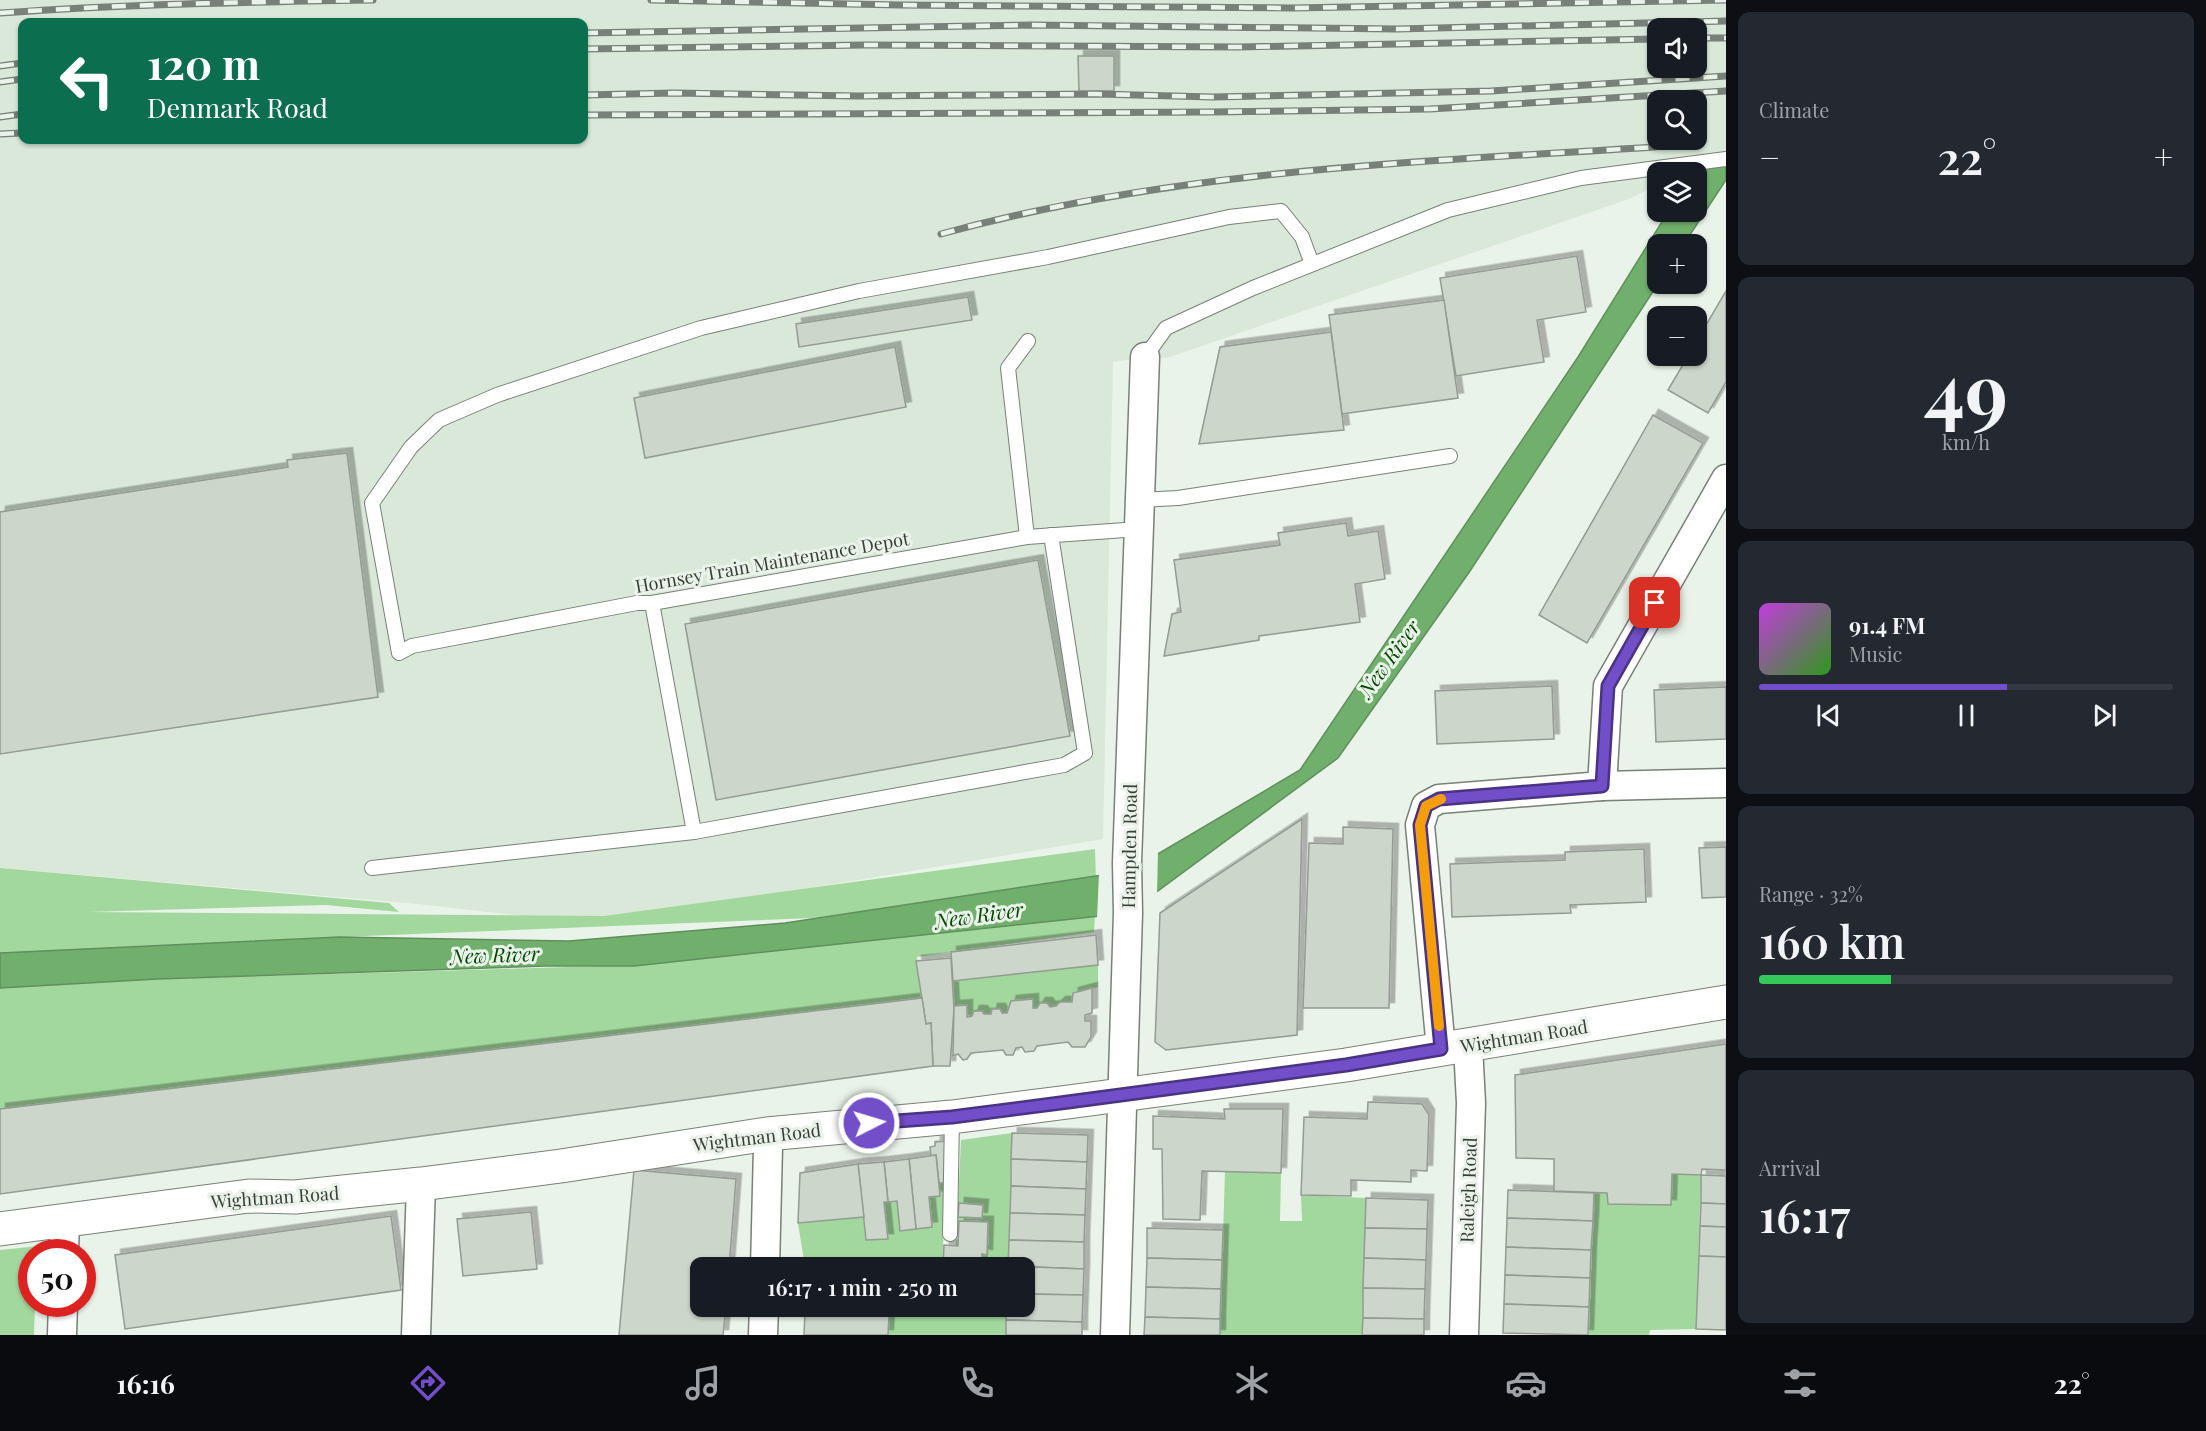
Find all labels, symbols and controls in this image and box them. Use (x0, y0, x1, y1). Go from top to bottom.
map controls (1647, 18, 1707, 366)
button: sound (1647, 18, 1707, 78)
text: 120 m (147, 35, 260, 91)
icon: left (48, 42, 126, 120)
text: Denmark Road (147, 89, 328, 125)
button: search (1647, 90, 1707, 150)
text: Climate (1759, 96, 1829, 123)
text: 22° (1937, 126, 1997, 186)
text: − (1759, 134, 1780, 178)
text: + (2154, 134, 2173, 178)
button: layers (1647, 162, 1707, 222)
button: + (1647, 234, 1707, 294)
button: − (1647, 306, 1707, 366)
text: 49 (1924, 337, 2008, 441)
text: km/h (1942, 428, 1990, 455)
street label: Hornsey Train Maintenance Depot (633, 526, 912, 598)
pin (1629, 577, 1680, 628)
icon: arrive (1638, 586, 1671, 619)
text: 91.4 FM (1849, 610, 1925, 640)
water label: New River (1350, 613, 1426, 703)
text: Music (1849, 640, 1902, 667)
icon: previous (1812, 699, 1845, 732)
icon: pause (1950, 699, 1983, 732)
icon: next (2088, 699, 2121, 732)
street label: Hampden Road (1116, 783, 1142, 909)
text: Range · 32% (1759, 880, 1863, 907)
water label: New River (931, 894, 1026, 934)
text: 160 km (1759, 910, 1905, 970)
water label: New River (448, 939, 541, 969)
street label: Wightman Road (1458, 1014, 1590, 1058)
position arrow (837, 1091, 901, 1155)
street label: Wightman Road (691, 1117, 823, 1157)
street label: Raleigh Road (1454, 1136, 1482, 1243)
text: Arrival (1759, 1154, 1821, 1181)
street label: Wightman Road (209, 1181, 341, 1214)
text: 16:17 (1759, 1184, 1850, 1244)
speed limit sign: 50 (18, 1239, 96, 1317)
text: 16:17 · 1 min · 250 m (767, 1272, 958, 1302)
icon: directions (407, 1362, 449, 1404)
icon: music (682, 1362, 724, 1404)
icon: phone (956, 1362, 998, 1404)
icon: climate (1231, 1362, 1273, 1404)
icon: car (1505, 1362, 1547, 1404)
icon: filters (1779, 1362, 1821, 1404)
text: 16:16 (116, 1365, 175, 1401)
text: 22° (2054, 1365, 2090, 1401)

